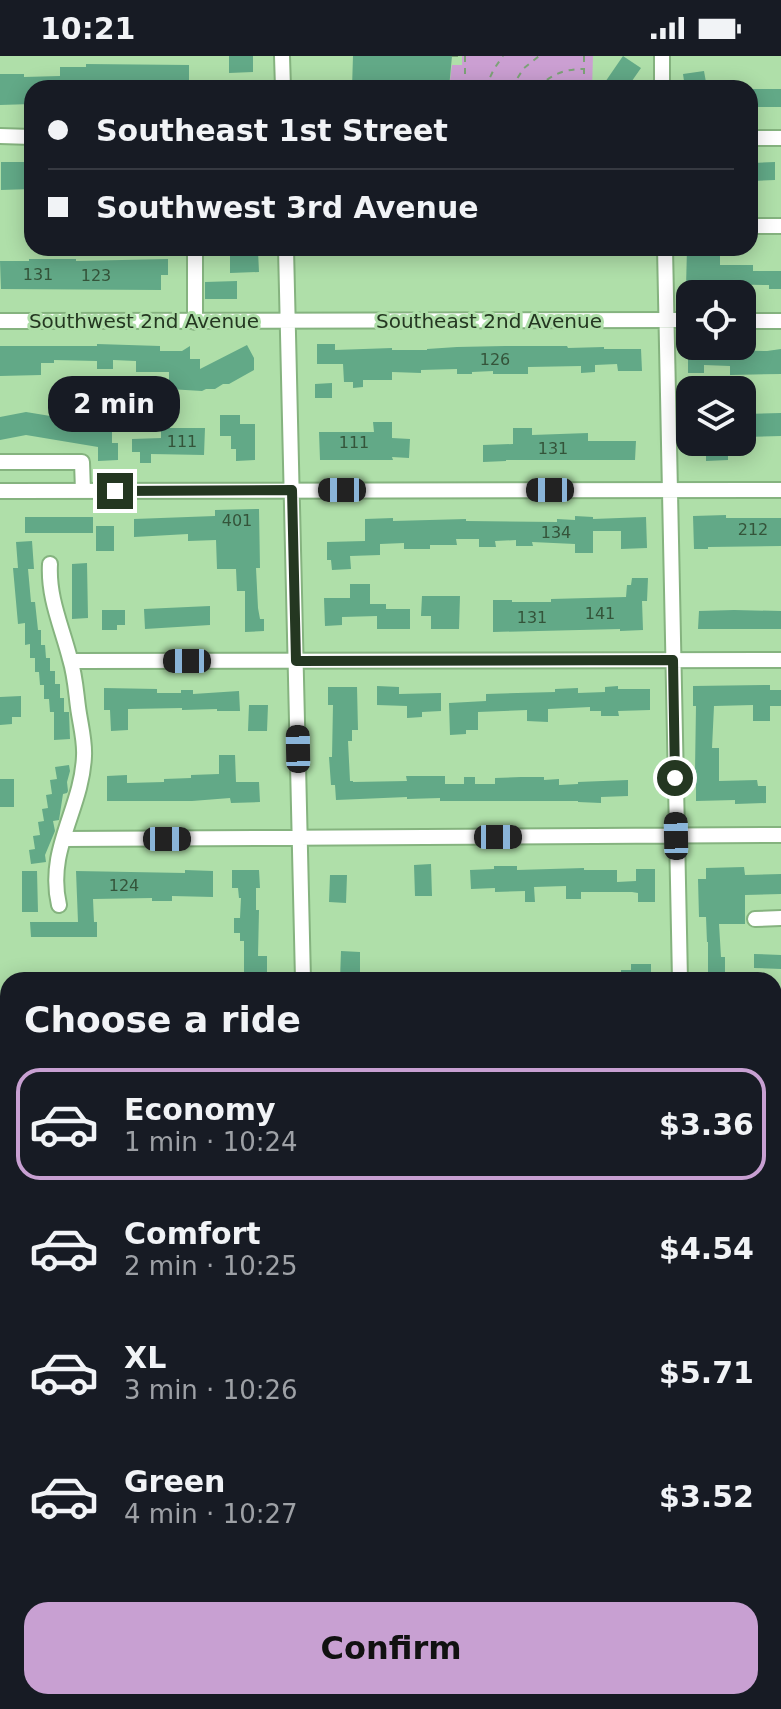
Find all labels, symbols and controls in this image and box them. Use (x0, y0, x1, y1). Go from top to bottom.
text: 10:21 (40, 11, 136, 46)
text: Southeast 1st Street (96, 113, 448, 148)
text: Southwest 3rd Avenue (96, 190, 479, 225)
house number: 131 (23, 265, 53, 284)
house number: 123 (81, 266, 111, 285)
map controls (676, 280, 756, 456)
button: locate (676, 280, 756, 360)
street label: Southwest 2nd Avenue (29, 309, 259, 333)
street label: Southeast 2nd Avenue (376, 309, 602, 333)
house number: 126 (480, 350, 510, 369)
callout: 2 min (49, 375, 181, 431)
button: layers (676, 376, 756, 456)
text: 2 min (73, 389, 155, 419)
house number: 111 (167, 432, 197, 451)
house number: 111 (339, 433, 369, 452)
house number: 131 (538, 439, 568, 458)
route end (97, 473, 133, 509)
car (318, 478, 366, 502)
car (526, 478, 574, 502)
house number: 401 (222, 511, 252, 530)
house number: 212 (738, 520, 768, 539)
house number: 134 (541, 523, 571, 542)
house number: 141 (585, 604, 615, 623)
house number: 131 (517, 608, 547, 627)
car (163, 649, 211, 673)
car (286, 725, 310, 773)
route start (657, 760, 693, 796)
car (664, 812, 688, 860)
car (474, 825, 522, 849)
car (143, 827, 191, 851)
house number: 124 (109, 876, 139, 895)
text: Choose a ride (24, 999, 301, 1040)
icon: car (28, 1088, 100, 1160)
text: Economy (124, 1092, 276, 1127)
text: $3.36 (659, 1107, 754, 1142)
text: 1 min · 10:24 (124, 1127, 298, 1157)
icon: car (28, 1212, 100, 1284)
text: Comfort (124, 1216, 261, 1251)
text: $4.54 (659, 1231, 754, 1266)
text: 2 min · 10:25 (124, 1251, 298, 1281)
icon: car (28, 1336, 100, 1408)
text: XL (124, 1340, 166, 1375)
text: $5.71 (659, 1355, 754, 1390)
text: 3 min · 10:26 (124, 1375, 298, 1405)
icon: car (28, 1460, 100, 1532)
text: Green (124, 1464, 225, 1499)
text: $3.52 (659, 1479, 754, 1514)
text: 4 min · 10:27 (124, 1499, 298, 1529)
button: Confirm (24, 1602, 758, 1694)

